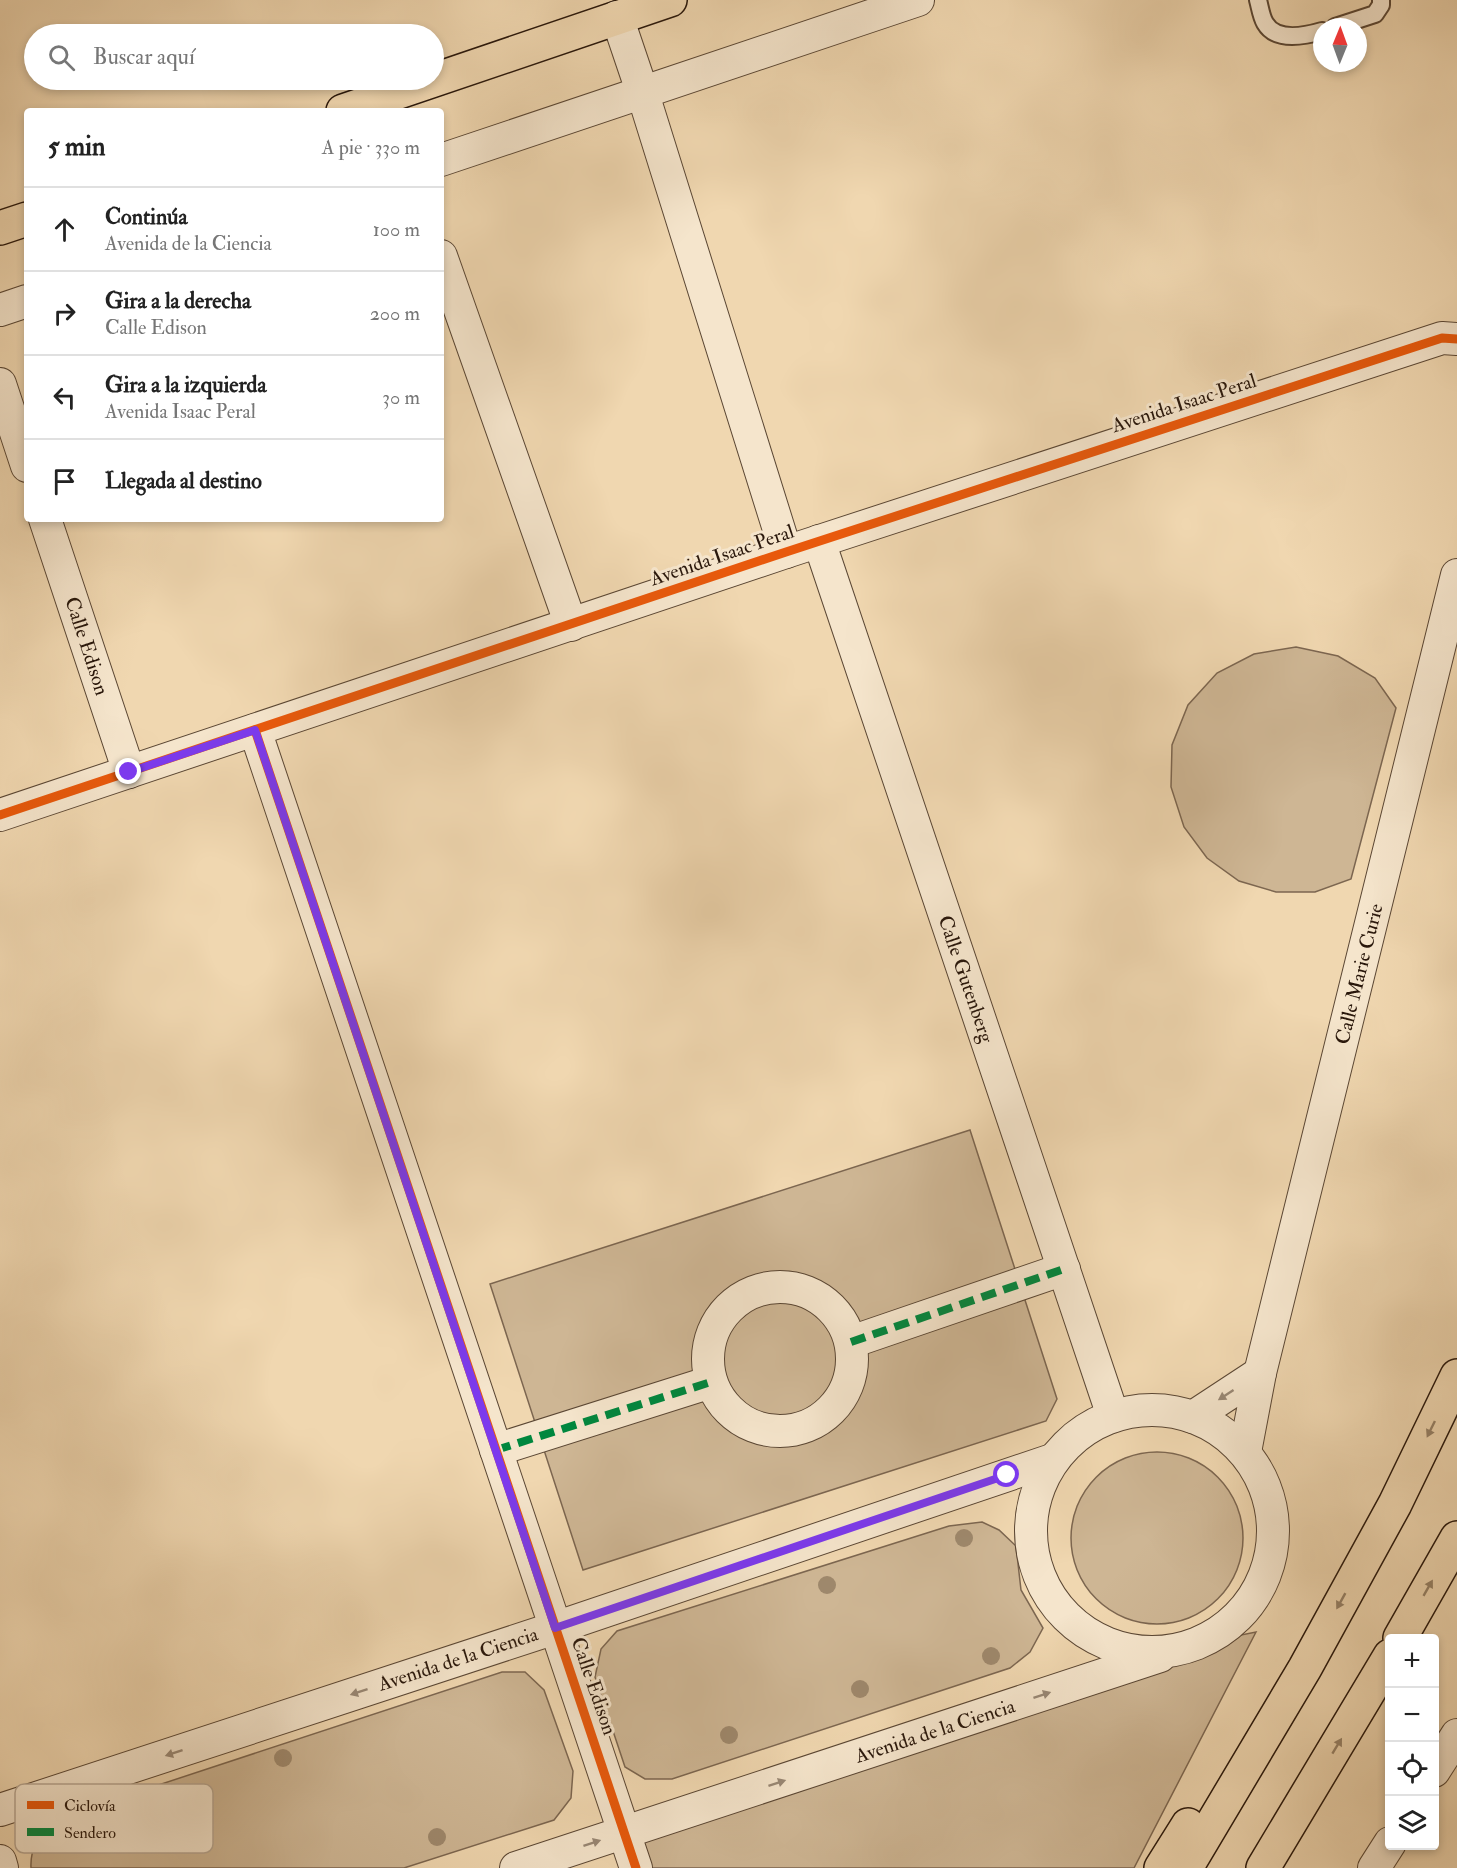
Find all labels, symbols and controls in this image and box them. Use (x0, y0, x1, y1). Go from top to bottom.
north arrow (1313, 18, 1367, 72)
search box (24, 24, 444, 90)
icon: search (45, 41, 78, 74)
text: Buscar aquí (93, 43, 195, 71)
text: 5 min (48, 131, 105, 163)
text: A pie · 330 m (322, 135, 420, 160)
text: Continúa (105, 203, 188, 231)
icon: ahead (48, 213, 81, 246)
text: 100 m (373, 217, 420, 242)
text: Avenida de la Ciencia (105, 231, 272, 256)
text: Gira a la derecha (105, 287, 251, 315)
icon: right (48, 297, 81, 330)
text: 200 m (370, 301, 420, 326)
text: Calle Edison (105, 315, 207, 340)
street label: Avenida Isaac Peral (1107, 368, 1260, 439)
text: Gira a la izquierda (105, 371, 266, 399)
icon: left (48, 381, 81, 414)
text: 30 m (382, 385, 420, 410)
text: Avenida Isaac Peral (105, 399, 256, 424)
icon: arrive (48, 465, 81, 498)
text: Llegada al destino (105, 467, 262, 495)
street label: Avenida Isaac Peral (646, 519, 797, 592)
street label: Calle Edison (59, 594, 115, 698)
route end (115, 758, 141, 784)
street label: Calle Marie Curie (1329, 901, 1389, 1047)
street label: Calle Gutenberg (933, 912, 1000, 1047)
one-way arrow (1218, 1389, 1235, 1400)
one-way arrow (1427, 1420, 1436, 1437)
route start (993, 1461, 1019, 1487)
one-way arrow (1423, 1580, 1434, 1596)
one-way arrow (1336, 1593, 1346, 1610)
street label: Avenida de la Ciencia (374, 1621, 542, 1697)
street label: Calle Edison (566, 1634, 622, 1738)
map controls (1385, 1634, 1439, 1850)
button: + (1385, 1634, 1439, 1688)
one-way arrow (350, 1688, 368, 1697)
button: − (1385, 1688, 1439, 1742)
one-way arrow (1033, 1690, 1051, 1699)
street label: Avenida de la Ciencia (851, 1693, 1019, 1769)
one-way arrow (1331, 1738, 1342, 1754)
button: locate (1385, 1742, 1439, 1796)
one-way arrow (165, 1748, 183, 1758)
one-way arrow (768, 1777, 786, 1787)
legend (15, 1784, 213, 1853)
text: Ciclovía (64, 1796, 116, 1816)
button: layers (1385, 1796, 1439, 1850)
text: Sendero (64, 1823, 116, 1843)
one-way arrow (583, 1838, 601, 1848)

